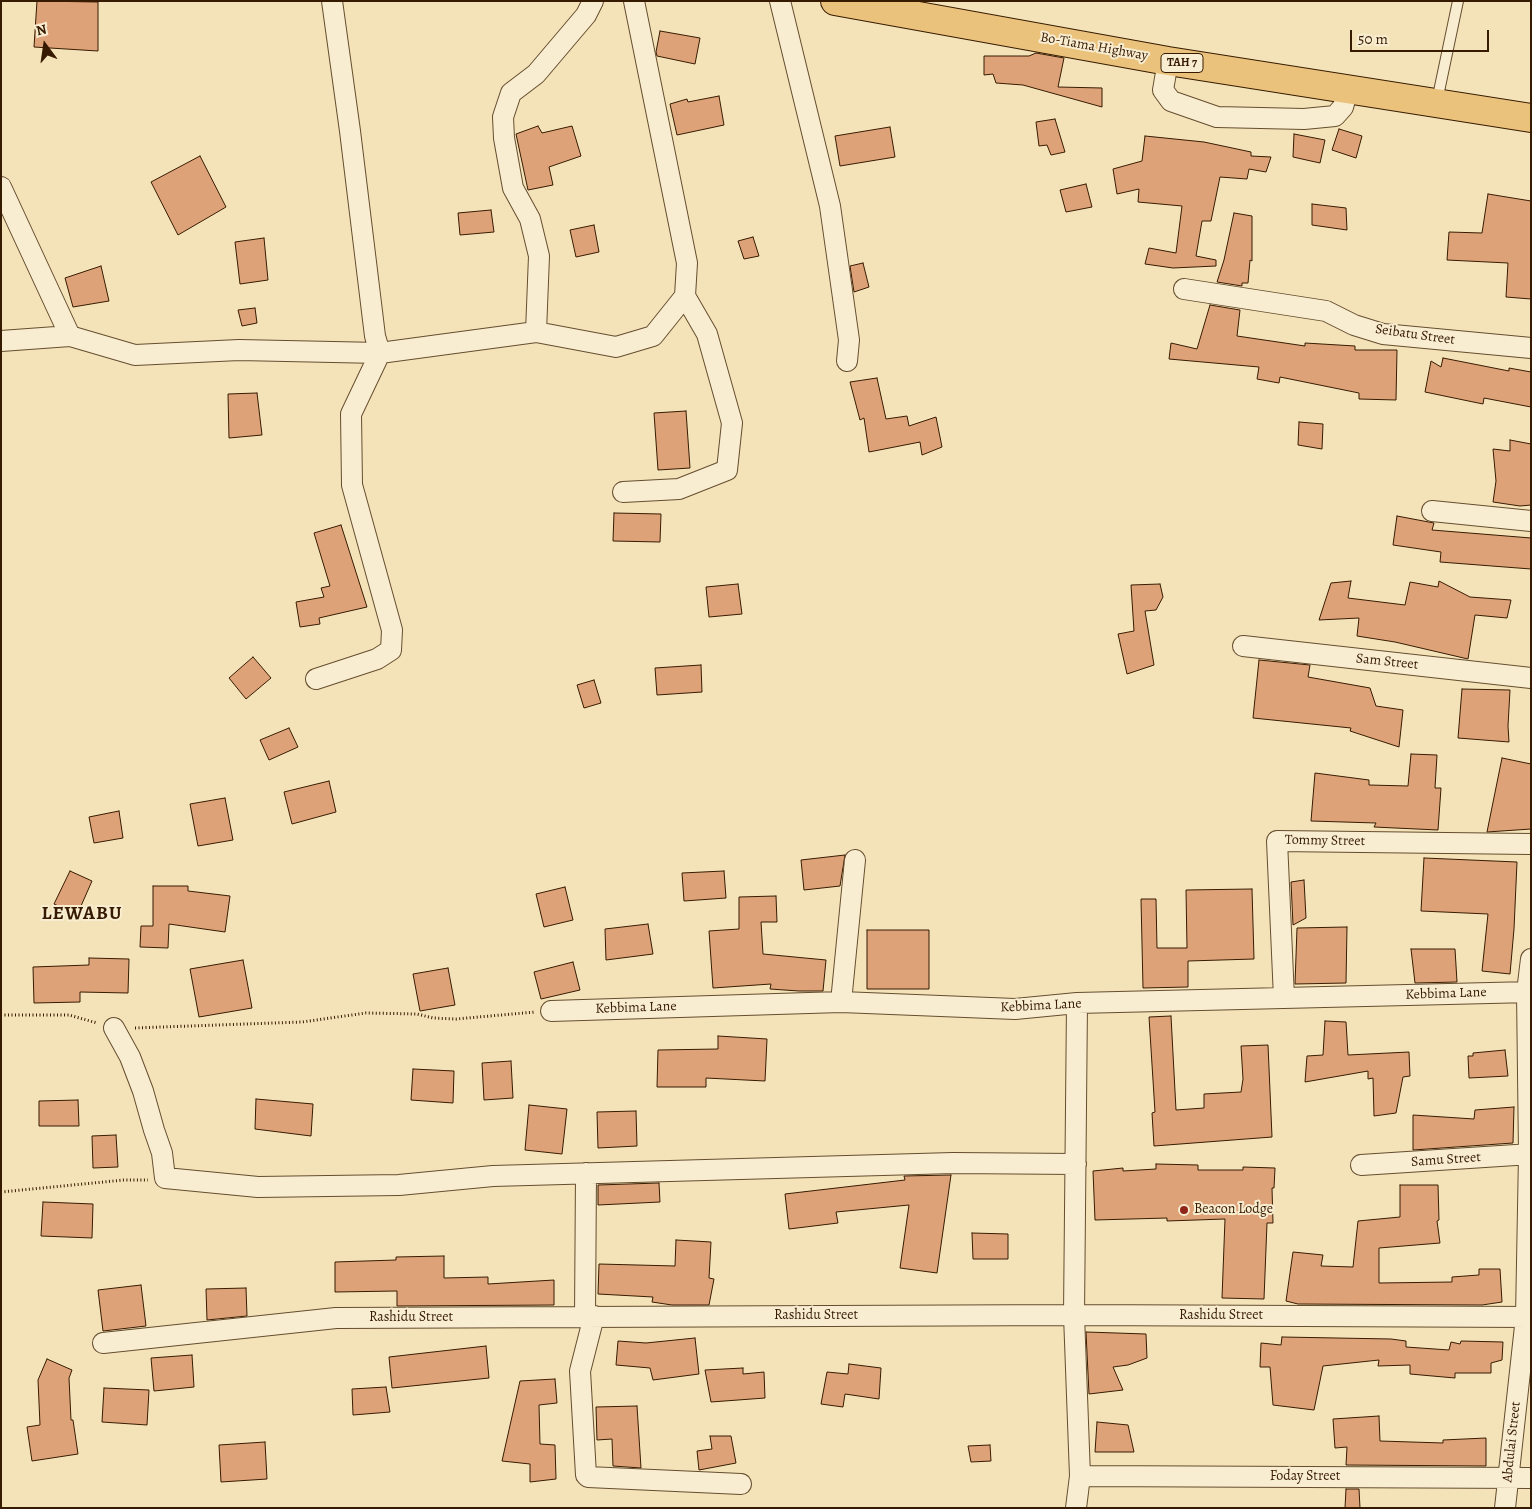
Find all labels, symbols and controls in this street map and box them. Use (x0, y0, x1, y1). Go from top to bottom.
north arrow (20, 20, 70, 70)
text: N (34, 20, 48, 40)
scale bar (1352, 20, 1491, 52)
street label: Bo-Tiama Highway (1039, 29, 1149, 65)
text: 50 m (1358, 29, 1388, 49)
road number: TAH 7 (1161, 54, 1203, 72)
street label: Seibatu Street (1374, 321, 1456, 349)
street label: Sam Street (1355, 650, 1419, 674)
street label: Tommy Street (1285, 832, 1365, 850)
district label: LEWABU (41, 903, 123, 925)
street label: Kebbima Lane (1405, 984, 1487, 1004)
street label: Kebbima Lane (1000, 995, 1082, 1017)
street label: Kebbima Lane (595, 998, 677, 1018)
street label: Samu Street (1410, 1149, 1482, 1171)
place label: Beacon Lodge (1194, 1202, 1273, 1218)
marker: Beacon Lodge (1178, 1204, 1190, 1216)
street label: Rashidu Street (774, 1308, 858, 1324)
street label: Rashidu Street (1179, 1308, 1263, 1324)
street label: Rashidu Street (369, 1310, 453, 1326)
street label: Abdulai Street (1499, 1401, 1525, 1483)
street label: Foday Street (1270, 1469, 1340, 1485)

